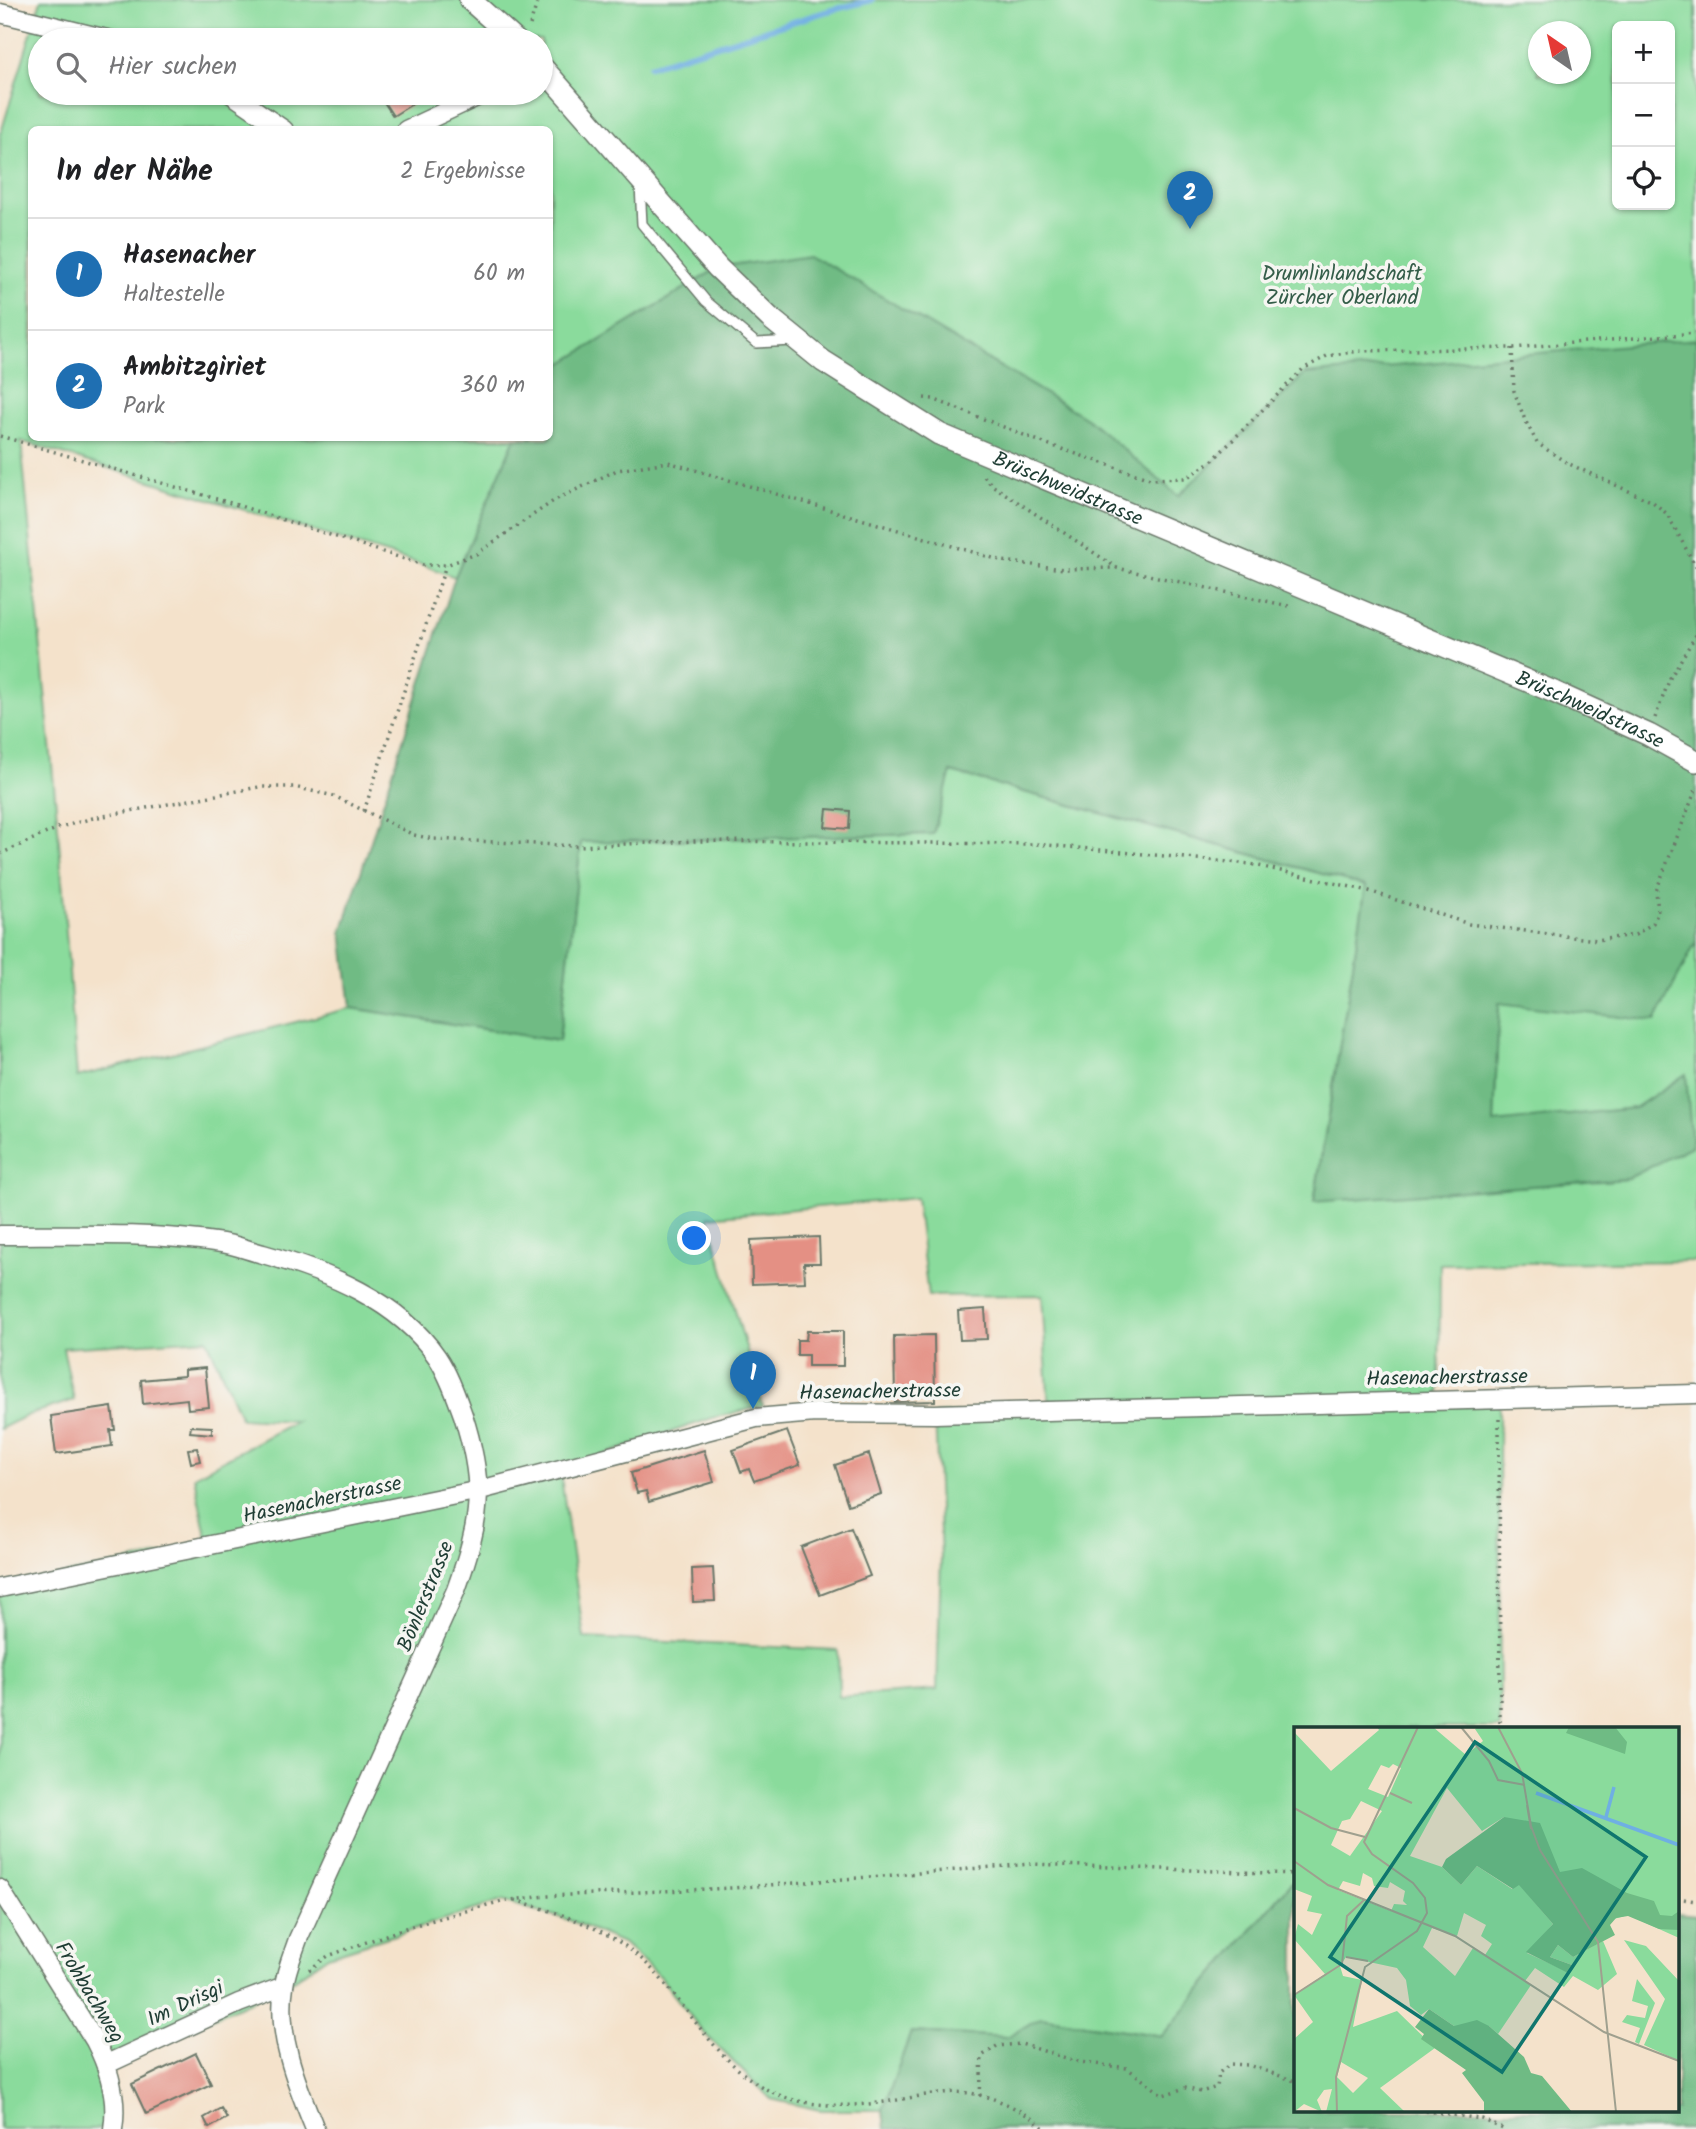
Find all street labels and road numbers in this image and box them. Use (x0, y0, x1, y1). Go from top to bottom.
street label: Brüschweidstrasse (987, 443, 1148, 536)
street label: Brüschweidstrasse (1510, 663, 1671, 759)
street label: Hasenacherstrasse (1366, 1361, 1529, 1396)
street label: Hasenacherstrasse (799, 1375, 962, 1410)
street label: Hasenacherstrasse (240, 1467, 405, 1533)
street label: Bönlerstrasse (389, 1536, 464, 1657)
street label: Frohbachweg (45, 1936, 132, 2050)
street label: Im Drisgi (142, 1972, 230, 2036)

